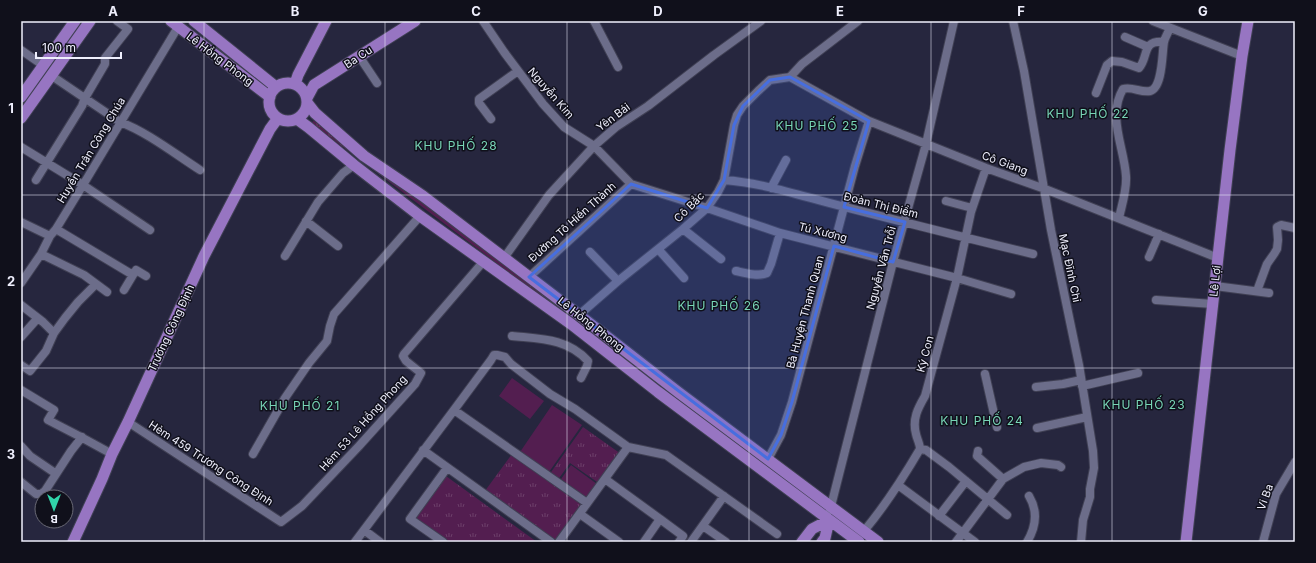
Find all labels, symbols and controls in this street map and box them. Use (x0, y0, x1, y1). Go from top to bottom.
text: A (108, 3, 118, 19)
text: B (291, 3, 300, 19)
text: C (471, 3, 481, 19)
text: D (653, 3, 663, 19)
text: E (836, 3, 844, 19)
text: F (1017, 3, 1025, 19)
text: G (1198, 3, 1208, 19)
street label: Lê Hồng Phong (184, 29, 256, 89)
scale bar (36, 34, 121, 60)
text: 100 m (42, 40, 76, 55)
street label: Ba Cu (341, 43, 375, 71)
street label: Nguyễn Kim (525, 64, 578, 122)
street label: Huyền Trân Công Chúa (54, 94, 128, 206)
text: 1 (8, 100, 14, 116)
street label: Yên Bái (593, 100, 633, 134)
district label: KHU PHỐ 22 (1046, 104, 1130, 121)
district label: KHU PHỐ 25 (775, 116, 859, 133)
district label: KHU PHỐ 28 (414, 136, 498, 153)
street label: Cô Giang (980, 148, 1030, 178)
street label: Đường Tô Hiến Thành (525, 179, 619, 265)
street label: Cô Bắc (671, 189, 707, 225)
street label: Đoàn Thị Điểm (842, 189, 920, 221)
street label: Tú Xương (797, 219, 849, 245)
street label: Nguyễn Văn Trỗi (862, 224, 899, 311)
street label: Mạc Đĩnh Chi (1056, 232, 1084, 304)
street label: Bà Huyện Thanh Quan (783, 254, 827, 370)
street label: Lê Lợi (1206, 265, 1224, 297)
text: 2 (7, 273, 15, 289)
street label: Trương Công Định (145, 282, 197, 374)
street label: Lê Hồng Phong (555, 294, 627, 354)
district label: KHU PHỐ 26 (677, 296, 761, 313)
street label: Ký Con (913, 334, 937, 374)
street label: Hẻm 53 Lê Hồng Phong (316, 372, 410, 474)
district label: KHU PHỐ 23 (1102, 395, 1186, 412)
district label: KHU PHỐ 21 (260, 396, 340, 413)
district label: KHU PHỐ 24 (940, 411, 1024, 428)
street label: Hẻm 459 Trương Công Định (146, 417, 276, 509)
text: 3 (7, 446, 15, 462)
street label: Vi Ba (1254, 482, 1276, 512)
north arrow (34, 489, 74, 529)
text: B (50, 512, 58, 526)

